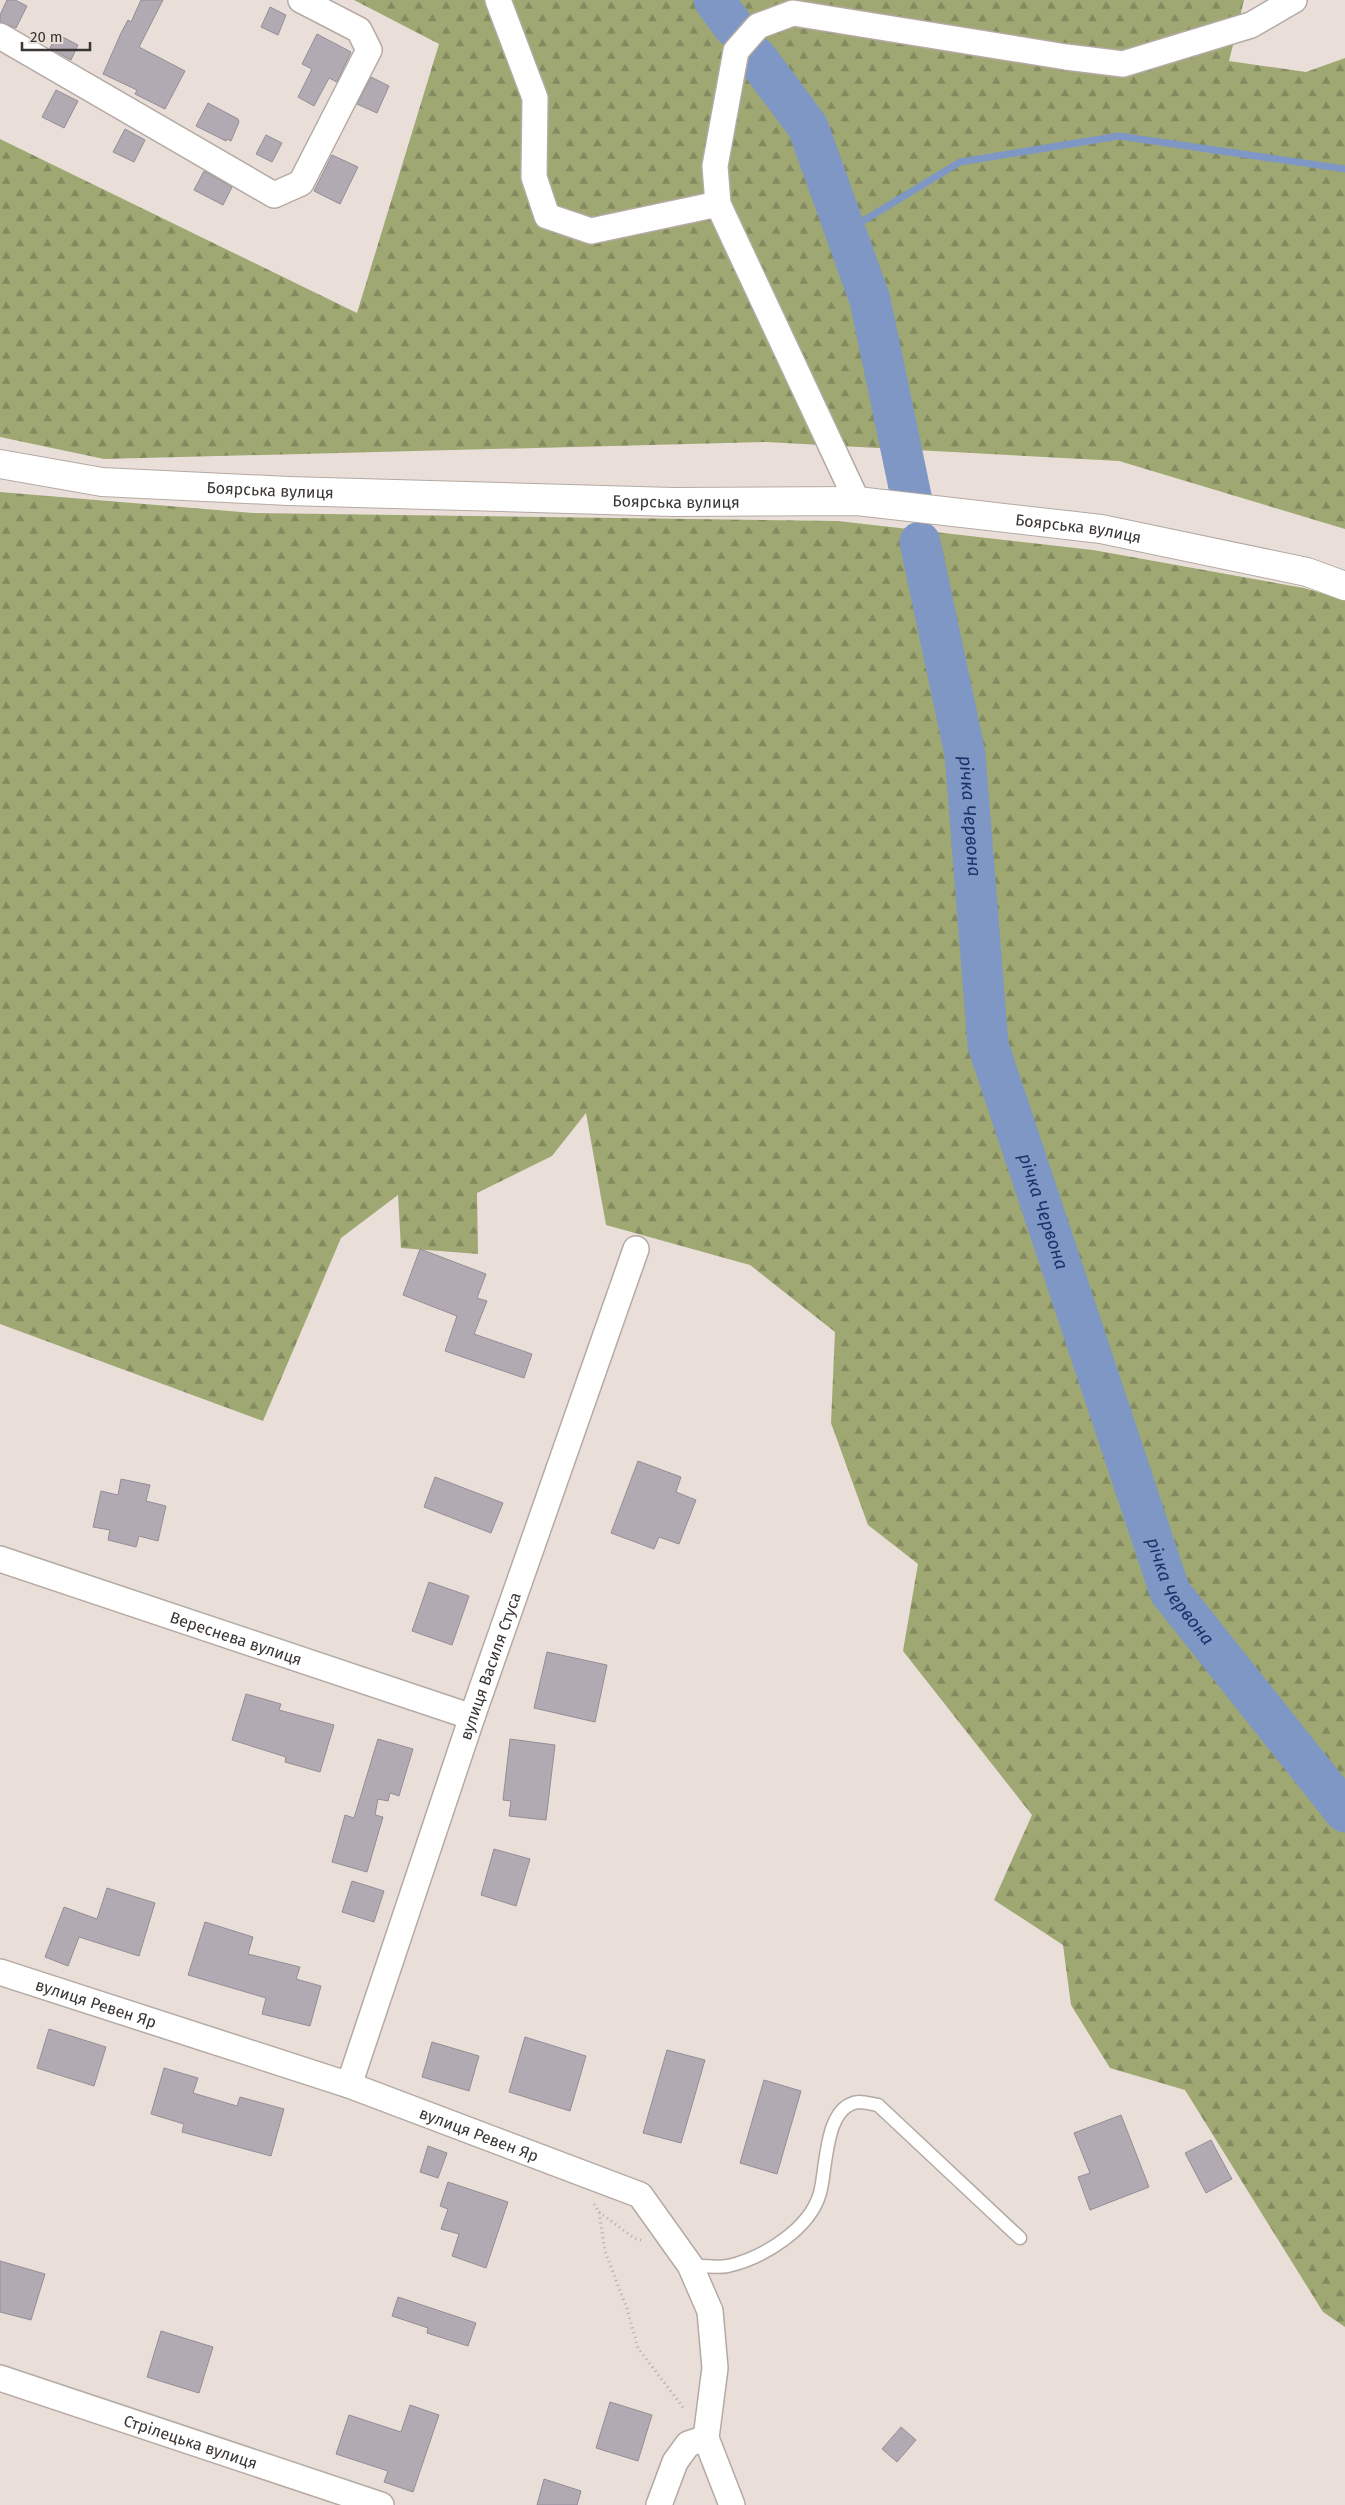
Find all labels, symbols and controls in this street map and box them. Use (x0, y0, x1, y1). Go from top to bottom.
scale bar (22, 20, 90, 52)
text: 20 m (30, 28, 63, 46)
street label: Боярська вулиця (206, 478, 334, 502)
street label: Боярська вулиця (612, 491, 740, 512)
street label: Боярська вулиця (1014, 510, 1143, 547)
water label: річка Червона (954, 755, 986, 877)
water label: річка Червона (1014, 1150, 1073, 1272)
water label: річка Червона (1142, 1535, 1219, 1649)
street label: вулиця Василя Стуса (455, 1590, 524, 1742)
street label: Вереснева вулиця (168, 1607, 305, 1669)
street label: вулиця Ревен Яр (33, 1975, 159, 2032)
street label: вулиця Ревен Яр (417, 2103, 541, 2165)
street label: Стрілецька вулиця (121, 2410, 260, 2473)

